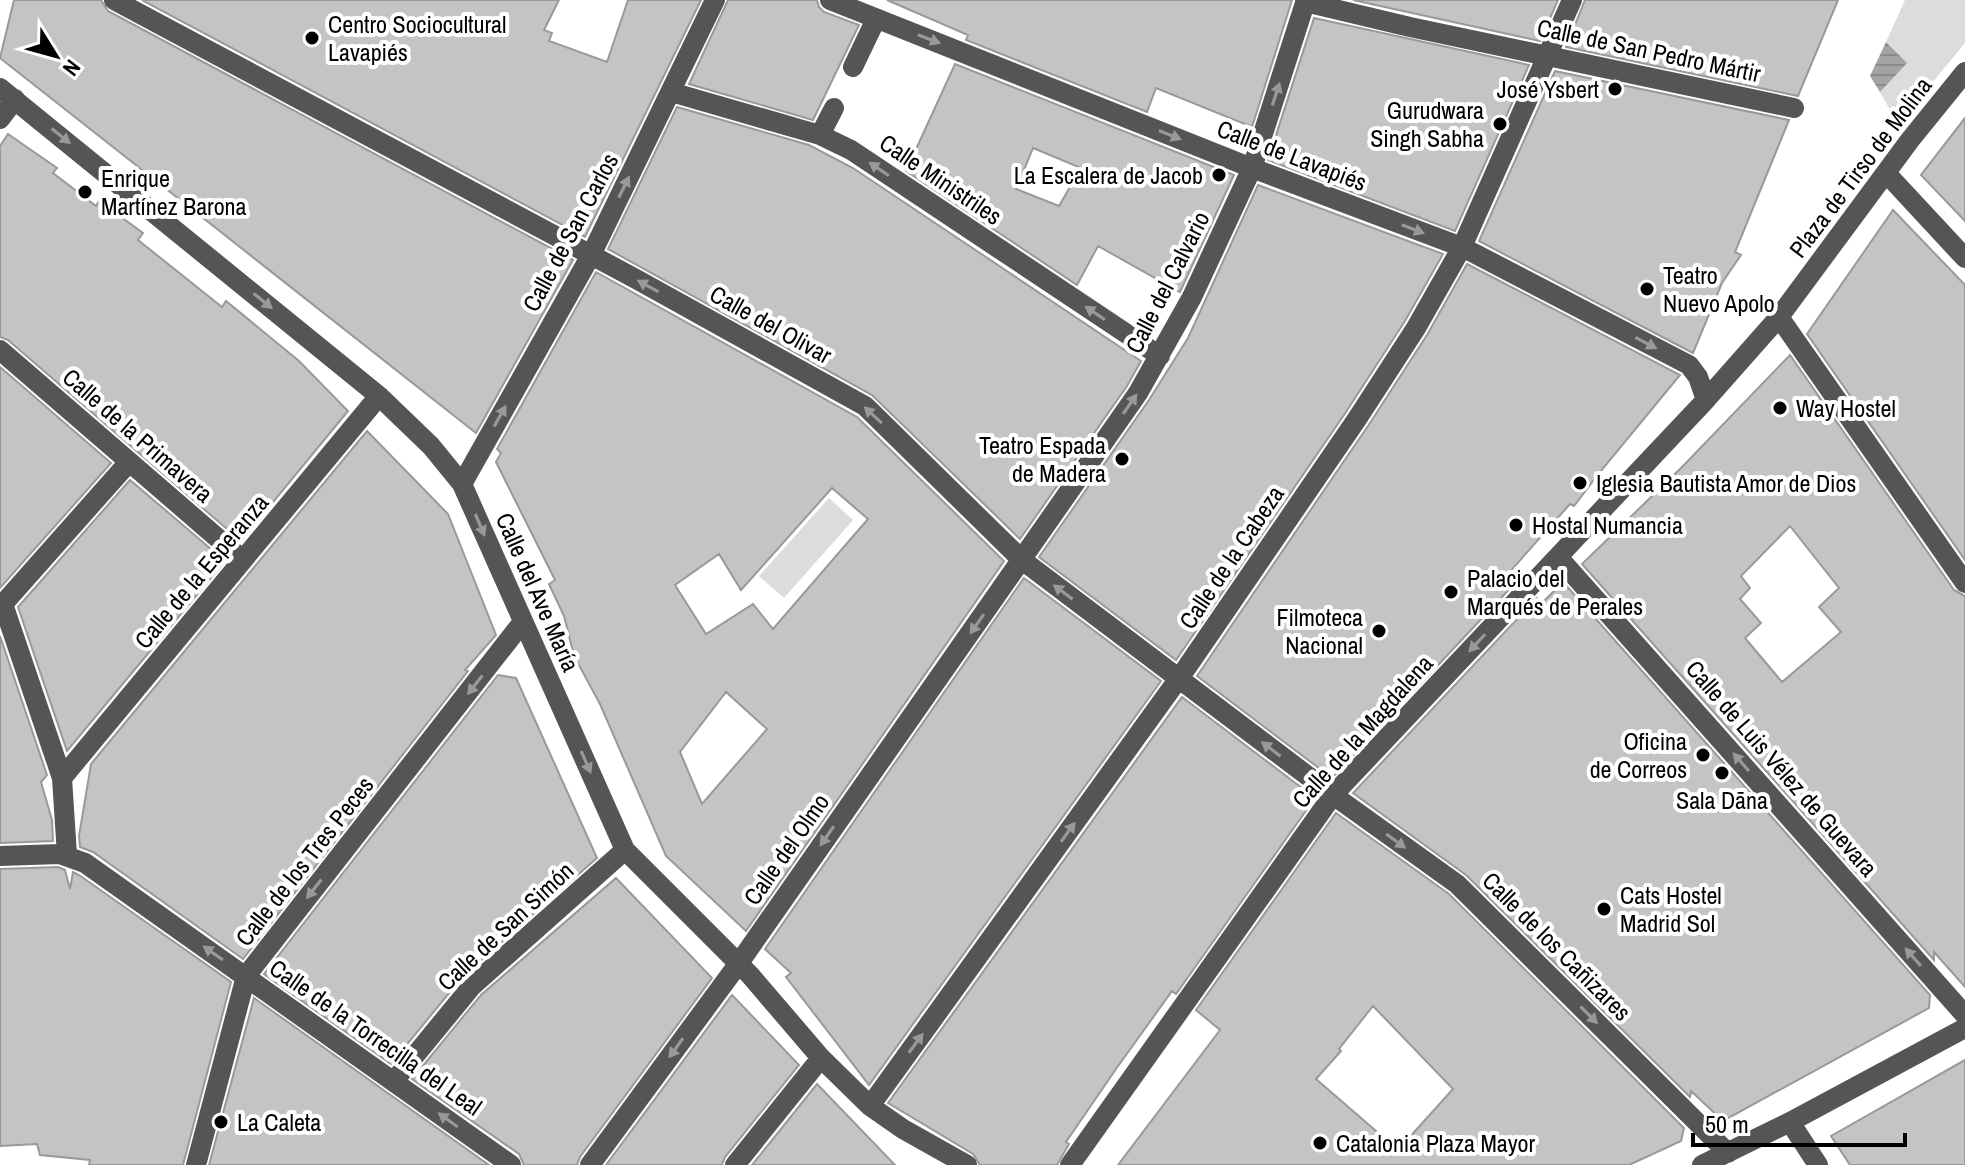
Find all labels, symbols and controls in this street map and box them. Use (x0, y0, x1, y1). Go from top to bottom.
place label: Centro Sociocultural Lavapiés (328, 8, 506, 68)
street label: Calle de San Pedro Mártir (1534, 11, 1764, 89)
north arrow (16, 16, 96, 96)
marker: Centro Sociocultural Lavapiés (303, 29, 321, 47)
one-way arrow (917, 33, 941, 46)
text: N (56, 54, 88, 82)
street label: Plaza de Tirso de Molina (1782, 70, 1938, 264)
place label: José Ysbert (1497, 73, 1600, 105)
marker: José Ysbert (1606, 80, 1624, 98)
one-way arrow (1270, 81, 1283, 105)
place label: Gurudwara Singh Sabha (1370, 94, 1484, 154)
street label: Calle de Lavapiés (1213, 112, 1371, 198)
marker: Gurudwara Singh Sabha (1491, 115, 1509, 133)
street label: Calle Ministriles (874, 126, 1008, 232)
one-way arrow (51, 128, 71, 144)
one-way arrow (1158, 129, 1182, 142)
street label: Calle de San Carlos (515, 147, 625, 317)
place label: La Escalera de Jacob (1014, 159, 1203, 191)
place label: Enrique Martínez Barona (101, 162, 247, 222)
one-way arrow (868, 162, 889, 177)
marker: La Escalera de Jacob (1210, 166, 1228, 184)
one-way arrow (617, 176, 631, 199)
marker: Enrique Martínez Barona (76, 183, 94, 201)
street label: Calle del Calvario (1117, 206, 1217, 358)
one-way arrow (1401, 223, 1425, 236)
place label: Teatro Nuevo Apolo (1663, 259, 1775, 319)
street label: Calle del Olivar (704, 277, 838, 371)
one-way arrow (637, 279, 659, 293)
marker: Teatro Nuevo Apolo (1638, 280, 1656, 298)
one-way arrow (252, 292, 272, 309)
one-way arrow (1085, 306, 1106, 321)
one-way arrow (1635, 337, 1658, 350)
street label: Calle de la Primavera (56, 361, 220, 509)
place label: Way Hostel (1796, 392, 1896, 424)
one-way arrow (1122, 394, 1137, 415)
marker: Way Hostel (1771, 399, 1789, 417)
one-way arrow (493, 405, 507, 427)
one-way arrow (864, 406, 883, 424)
place label: Teatro Espada de Madera (979, 429, 1106, 489)
marker: Teatro Espada de Madera (1113, 450, 1131, 468)
place label: Iglesia Bautista Amor de Dios (1596, 467, 1856, 499)
marker: Iglesia Bautista Amor de Dios (1571, 474, 1589, 492)
street label: Calle de la Cabeza (1171, 479, 1291, 635)
street label: Calle de la Esperanza (127, 487, 275, 655)
street label: Calle del Ave María (489, 508, 587, 676)
place label: Hostal Numancia (1532, 509, 1683, 541)
one-way arrow (473, 513, 486, 537)
marker: Hostal Numancia (1507, 516, 1525, 534)
place label: Palacio del Marqués de Perales (1467, 562, 1643, 622)
marker: Palacio del Marqués de Perales (1442, 583, 1460, 601)
one-way arrow (1053, 584, 1073, 600)
place label: Filmoteca Nacional (1277, 601, 1363, 661)
one-way arrow (970, 613, 985, 634)
marker: Filmoteca Nacional (1370, 622, 1388, 640)
one-way arrow (1468, 633, 1486, 652)
street label: Calle de la Magdalena (1285, 647, 1439, 814)
street label: Calle de Luis Vélez de Guevara (1679, 653, 1885, 883)
one-way arrow (467, 675, 484, 695)
place label: Oficina de Correos (1590, 725, 1687, 785)
one-way arrow (1260, 741, 1281, 757)
marker: Oficina de Correos (1694, 746, 1712, 764)
one-way arrow (579, 751, 592, 774)
one-way arrow (1733, 752, 1751, 771)
marker: Sala Dāna (1713, 764, 1731, 782)
street label: Calle de los Tres Peces (228, 770, 380, 952)
place label: Sala Dāna (1676, 784, 1768, 816)
street label: Calle del Olmo (736, 787, 836, 911)
one-way arrow (1060, 822, 1075, 843)
one-way arrow (820, 826, 835, 847)
one-way arrow (1386, 833, 1407, 848)
street label: Calle de San Simón (430, 855, 580, 997)
street label: Calle de los Cañizares (1476, 865, 1638, 1027)
one-way arrow (306, 879, 323, 899)
place label: Cats Hostel Madrid Sol (1620, 879, 1722, 939)
marker: Cats Hostel Madrid Sol (1595, 900, 1613, 918)
one-way arrow (202, 946, 223, 961)
one-way arrow (1905, 947, 1923, 966)
street label: Calle de la Torrecilla del Leal (263, 952, 489, 1122)
one-way arrow (1579, 1005, 1598, 1024)
one-way arrow (908, 1032, 924, 1054)
one-way arrow (668, 1037, 684, 1059)
scale bar (1693, 1097, 1905, 1147)
place label: La Caleta (237, 1106, 321, 1138)
text: 50 m (1705, 1108, 1749, 1140)
marker: La Caleta (212, 1113, 230, 1131)
one-way arrow (437, 1113, 458, 1128)
place label: Catalonia Plaza Mayor (1336, 1127, 1536, 1159)
marker: Catalonia Plaza Mayor (1311, 1134, 1329, 1152)

